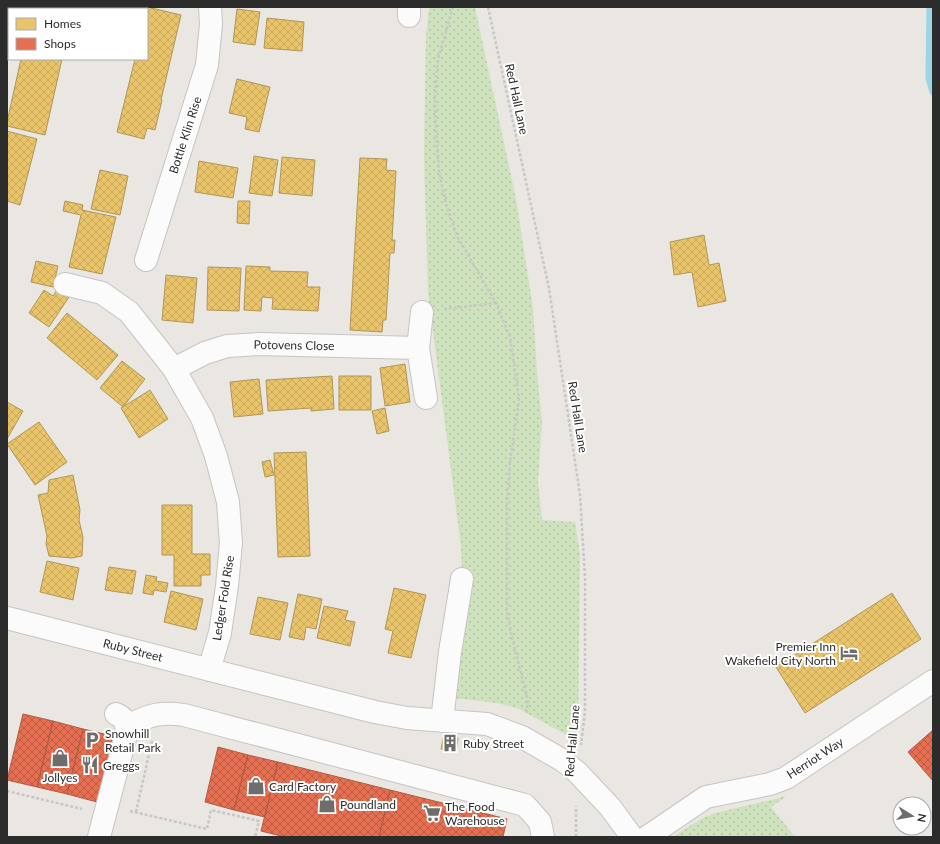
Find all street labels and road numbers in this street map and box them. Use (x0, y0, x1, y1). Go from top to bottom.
street label: Red Hall Lane (502, 62, 532, 136)
street label: Bottle Klin Rise (165, 95, 205, 175)
street label: Potovens Close (253, 337, 335, 353)
street label: Red Hall Lane (565, 380, 591, 454)
street label: Ledger Fold Rise (209, 554, 237, 642)
street label: Ruby Street (102, 635, 165, 665)
street label: Red Hall Lane (561, 704, 583, 778)
street label: Herriot Way (784, 734, 847, 782)

